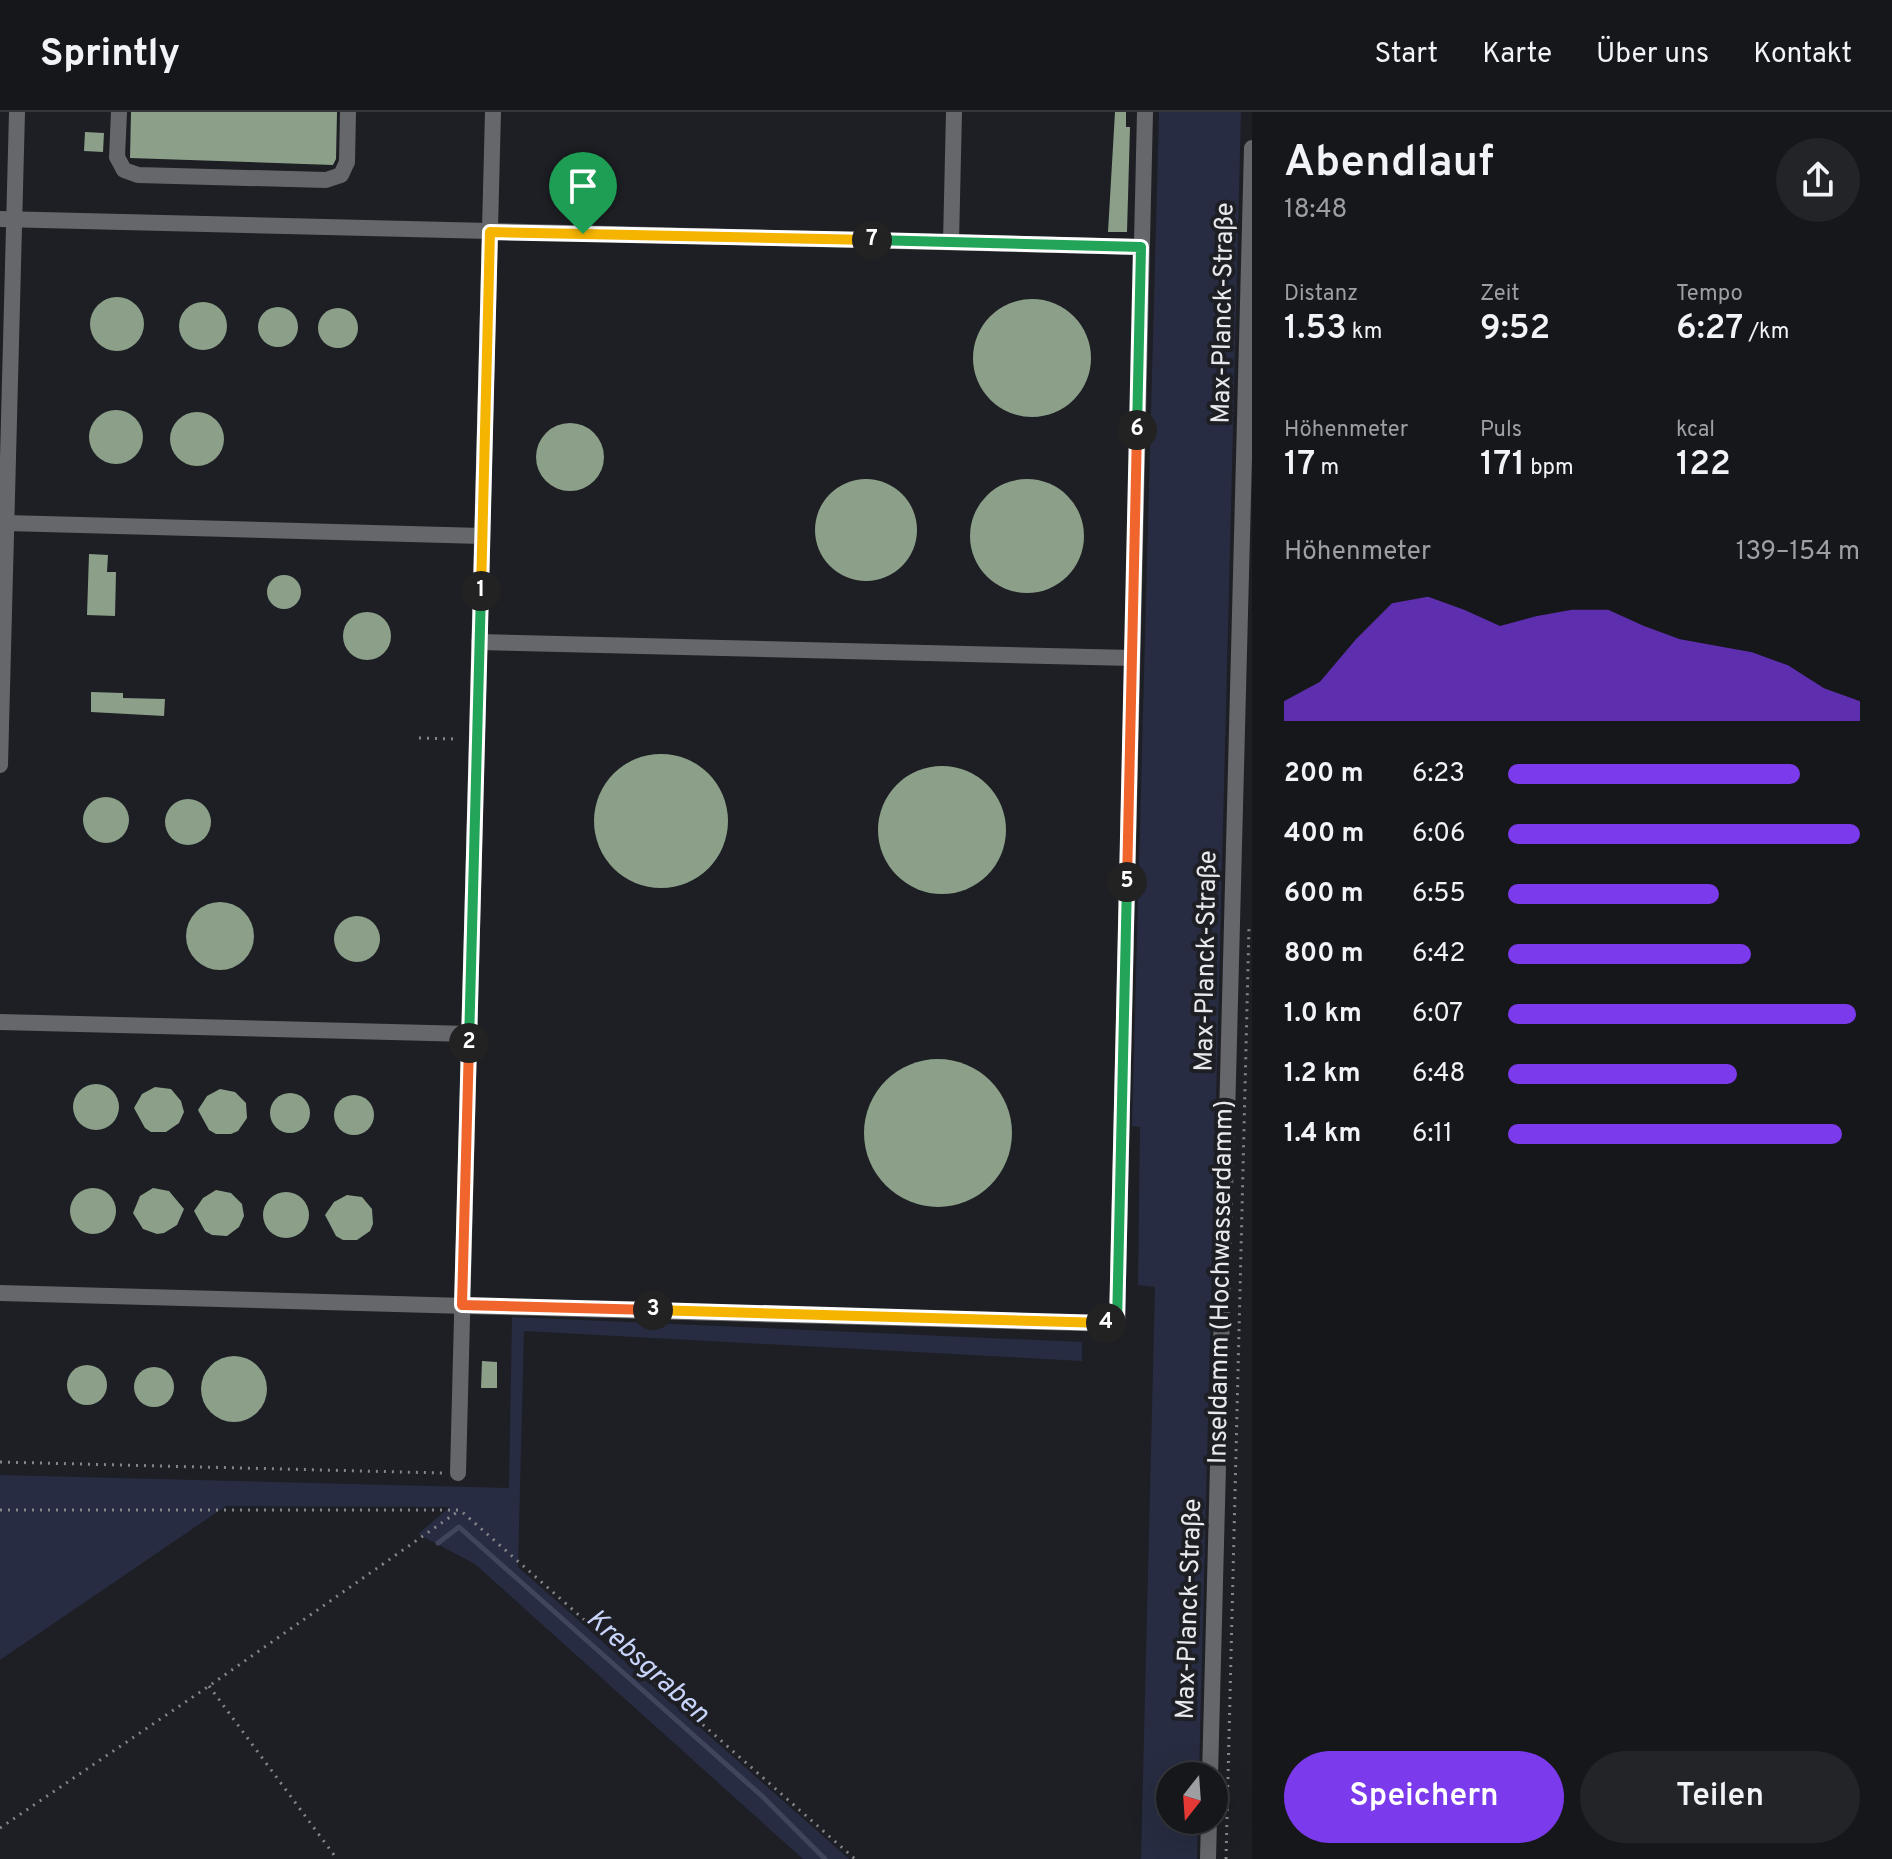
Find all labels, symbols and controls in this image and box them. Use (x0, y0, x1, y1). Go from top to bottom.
text: Sprintly (40, 31, 180, 80)
text: Start (1374, 37, 1438, 73)
text: Karte (1482, 37, 1552, 73)
text: Über uns (1596, 37, 1709, 73)
text: Kontakt (1753, 37, 1852, 73)
text: Abendlauf (1284, 136, 1494, 192)
button: share (1776, 138, 1860, 222)
pin (549, 152, 617, 234)
icon: arrive (561, 164, 605, 208)
text: 18:48 (1284, 194, 1347, 227)
street label: Max-Planck-Straße (1206, 202, 1242, 424)
pin: 7 (852, 220, 892, 260)
text: 7 (866, 226, 878, 253)
text: Distanz (1284, 281, 1358, 308)
text: Zeit (1480, 281, 1520, 308)
text: Tempo (1676, 281, 1743, 308)
text: 1.53 (1284, 308, 1347, 351)
text: 9:52 (1480, 308, 1550, 351)
text: 6:27 (1676, 308, 1743, 351)
text: km (1347, 319, 1382, 346)
text: /km (1743, 319, 1789, 346)
pin: 6 (1117, 410, 1157, 450)
text: 6 (1130, 416, 1144, 443)
text: Höhenmeter (1284, 417, 1408, 444)
text: Puls (1480, 417, 1522, 444)
text: kcal (1676, 417, 1715, 444)
text: 17 (1284, 444, 1315, 487)
text: 171 (1480, 444, 1525, 487)
text: 122 (1676, 444, 1731, 487)
text: m (1315, 455, 1339, 482)
text: bpm (1525, 455, 1574, 482)
text: Höhenmeter (1284, 536, 1431, 569)
text: 139–154 m (1736, 536, 1860, 569)
pin: 1 (461, 571, 501, 611)
text: 1 (477, 577, 485, 604)
text: 200 m (1284, 758, 1363, 791)
text: 6:23 (1412, 758, 1465, 791)
text: 400 m (1284, 818, 1364, 851)
text: 6:06 (1412, 818, 1466, 851)
street label: Max-Planck-Straße (1189, 850, 1225, 1072)
pin: 5 (1107, 862, 1147, 902)
text: 5 (1120, 868, 1134, 895)
text: 600 m (1284, 878, 1364, 911)
text: 6:55 (1412, 878, 1466, 911)
text: 800 m (1284, 938, 1364, 971)
text: 6:42 (1412, 938, 1465, 971)
text: 1.0 km (1284, 998, 1362, 1031)
text: 6:07 (1412, 998, 1463, 1031)
pin: 2 (449, 1023, 489, 1063)
text: 2 (462, 1029, 476, 1056)
text: 1.2 km (1284, 1058, 1361, 1091)
text: 6:48 (1412, 1058, 1465, 1091)
street label: Inseldamm (Hochwasserdamm) (1202, 1100, 1242, 1464)
text: 1.4 km (1284, 1118, 1361, 1151)
text: 6:11 (1412, 1118, 1453, 1151)
pin: 3 (633, 1290, 673, 1330)
text: 3 (646, 1296, 660, 1323)
pin: 4 (1086, 1303, 1126, 1343)
text: 4 (1099, 1309, 1113, 1336)
street label: Max-Planck-Straße (1170, 1498, 1210, 1720)
water label: Krebsgraben (578, 1602, 716, 1732)
button: Speichern (1284, 1751, 1564, 1843)
button: Teilen (1580, 1751, 1860, 1843)
north arrow (1156, 1762, 1228, 1834)
map controls (1156, 1762, 1228, 1834)

